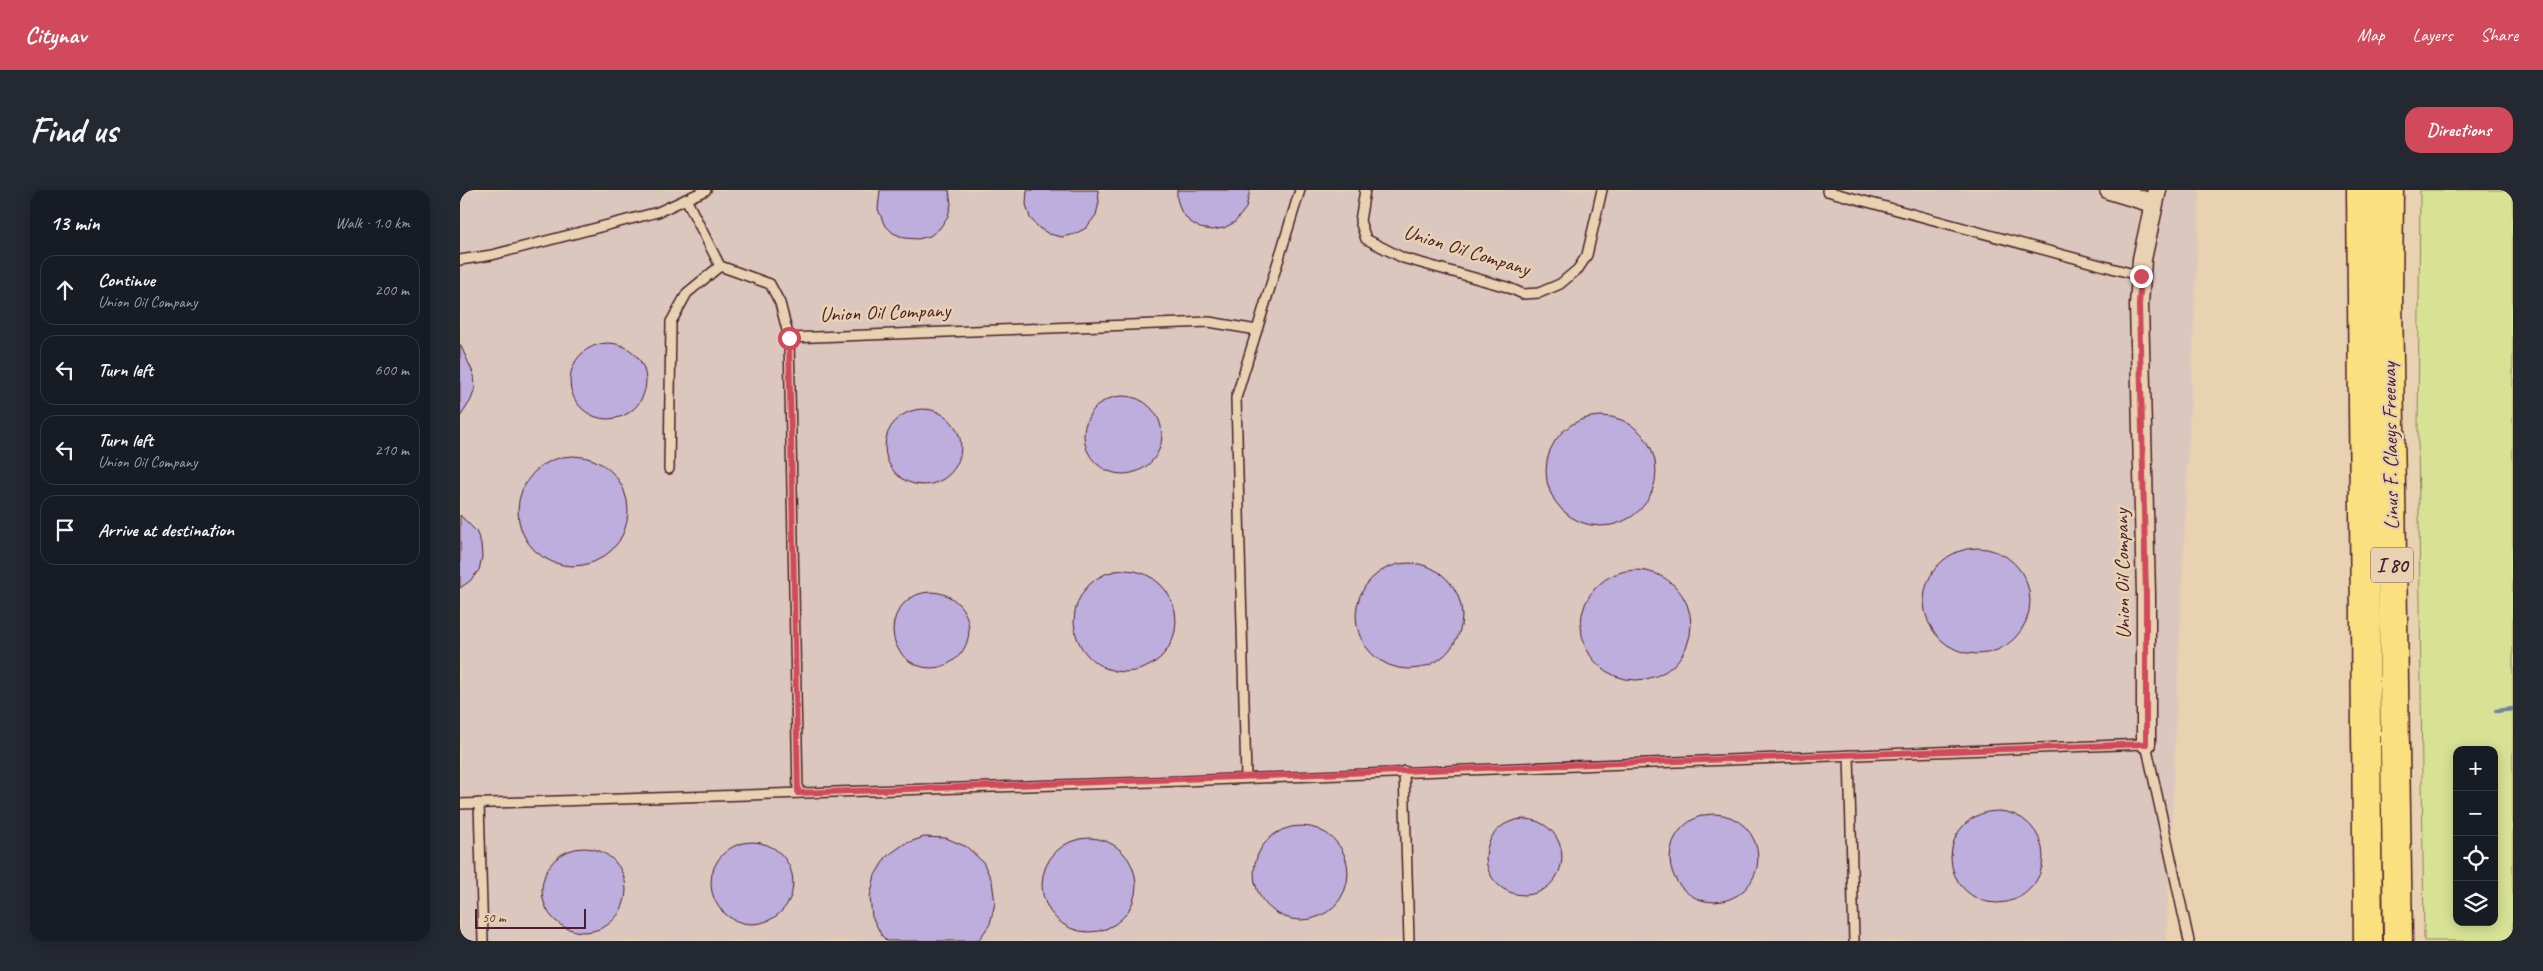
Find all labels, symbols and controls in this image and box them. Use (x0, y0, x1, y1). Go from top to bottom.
text: Citynav (25, 20, 86, 50)
text: Map (2357, 24, 2385, 46)
text: Layers (2413, 24, 2452, 46)
text: Share (2480, 24, 2518, 46)
button: Directions (2405, 107, 2513, 153)
text: Find us (30, 108, 117, 153)
text: 13 min (50, 210, 100, 236)
text: Walk · 1.0 km (335, 213, 410, 233)
street label: Union Oil Company (1401, 218, 1535, 282)
route end (2130, 265, 2153, 288)
text: Continue (98, 268, 155, 292)
icon: ahead (51, 276, 79, 304)
text: 200 m (375, 280, 409, 300)
text: Union Oil Company (98, 292, 197, 312)
street label: Union Oil Company (819, 297, 952, 327)
route start (778, 327, 801, 350)
icon: left (51, 356, 79, 384)
text: Turn left (98, 358, 153, 382)
text: 600 m (375, 360, 409, 380)
street label: Linus F. Claeys Freeway (2376, 360, 2404, 530)
text: Turn left (98, 428, 153, 452)
icon: left (51, 436, 79, 464)
text: 210 m (375, 440, 409, 460)
text: Union Oil Company (98, 452, 197, 472)
street label: Union Oil Company (2108, 507, 2136, 639)
icon: arrive (51, 516, 79, 544)
text: Arrive at destination (98, 518, 234, 542)
road number: I 80 (2371, 548, 2413, 582)
map controls (2453, 746, 2498, 926)
button: + (2453, 746, 2498, 791)
button: − (2453, 791, 2498, 836)
button: locate (2453, 836, 2498, 881)
button: layers (2453, 881, 2498, 926)
scale bar (475, 906, 586, 929)
text: 50 m (482, 909, 506, 926)

